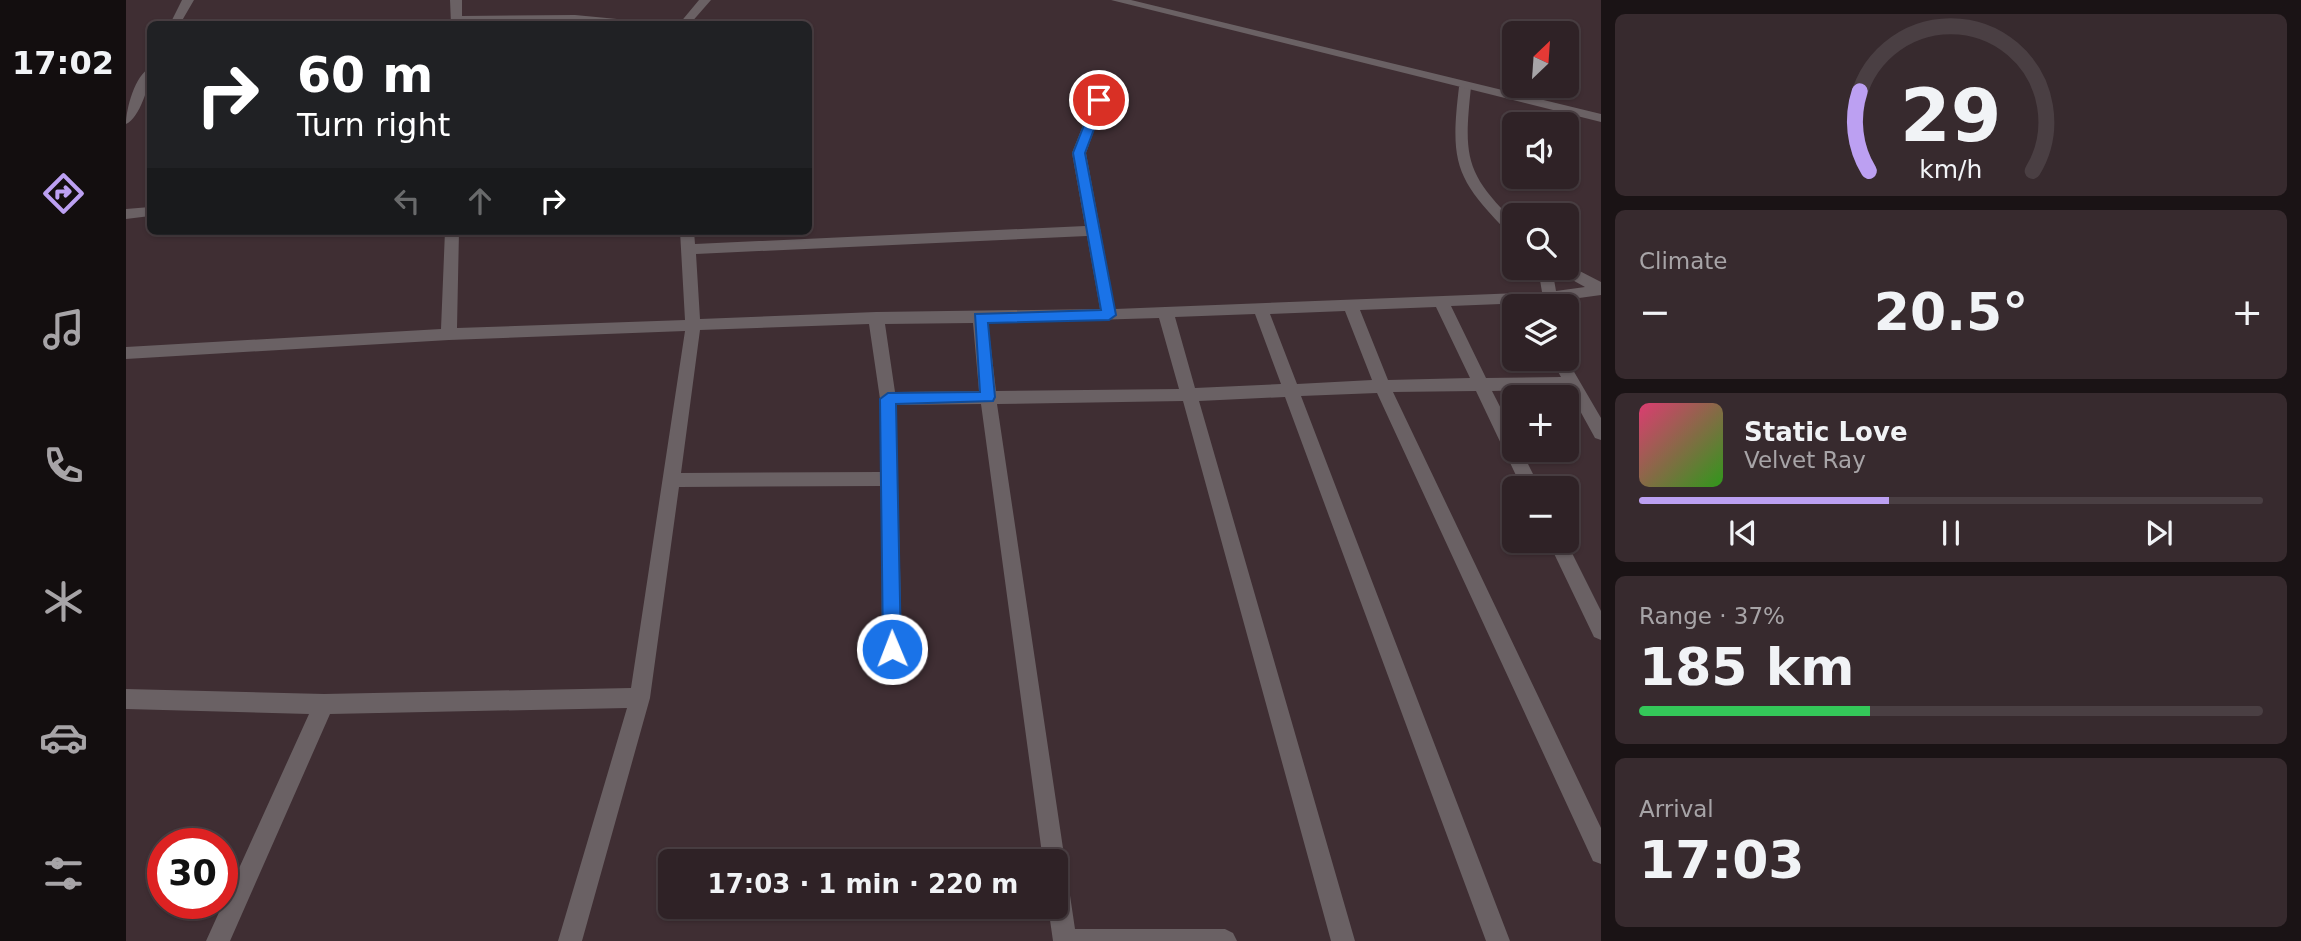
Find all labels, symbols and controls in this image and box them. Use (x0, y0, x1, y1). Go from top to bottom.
north arrow (1502, 21, 1578, 98)
map controls (1502, 21, 1579, 553)
text: 17:02 (12, 44, 114, 82)
text: 60 m (297, 47, 433, 104)
icon: right (182, 49, 273, 140)
pin (1069, 70, 1129, 130)
text: 29 (1900, 73, 2002, 158)
icon: arrive (1080, 81, 1118, 119)
text: Turn right (297, 106, 450, 144)
button: sound (1502, 112, 1579, 189)
text: km/h (1919, 155, 1983, 184)
icon: directions (39, 169, 88, 218)
icon: left (388, 182, 426, 220)
icon: ahead (461, 182, 499, 220)
icon: right (534, 182, 572, 220)
button: search (1502, 203, 1579, 280)
text: Climate (1639, 248, 1728, 274)
text: 20.5° (1874, 282, 2028, 342)
text: − (1639, 290, 1671, 334)
text: + (2231, 290, 2263, 334)
button: layers (1502, 294, 1579, 371)
icon: music (39, 305, 88, 354)
button: + (1502, 385, 1579, 462)
text: Static Love (1744, 417, 1908, 447)
icon: phone (39, 441, 88, 490)
text: Velvet Ray (1744, 447, 1866, 473)
button: − (1502, 476, 1579, 553)
icon: previous (1724, 514, 1762, 552)
icon: pause (1932, 514, 1970, 552)
icon: next (2140, 514, 2178, 552)
icon: climate (39, 577, 88, 626)
text: Range · 37% (1639, 603, 1785, 629)
position arrow (855, 612, 929, 686)
text: 185 km (1639, 637, 1854, 697)
icon: car (39, 713, 88, 762)
text: Arrival (1639, 796, 1714, 822)
speed limit sign: 30 (147, 828, 238, 919)
text: 17:03 (1639, 830, 1805, 890)
icon: filters (39, 849, 88, 898)
text: 17:03 · 1 min · 220 m (708, 869, 1018, 899)

